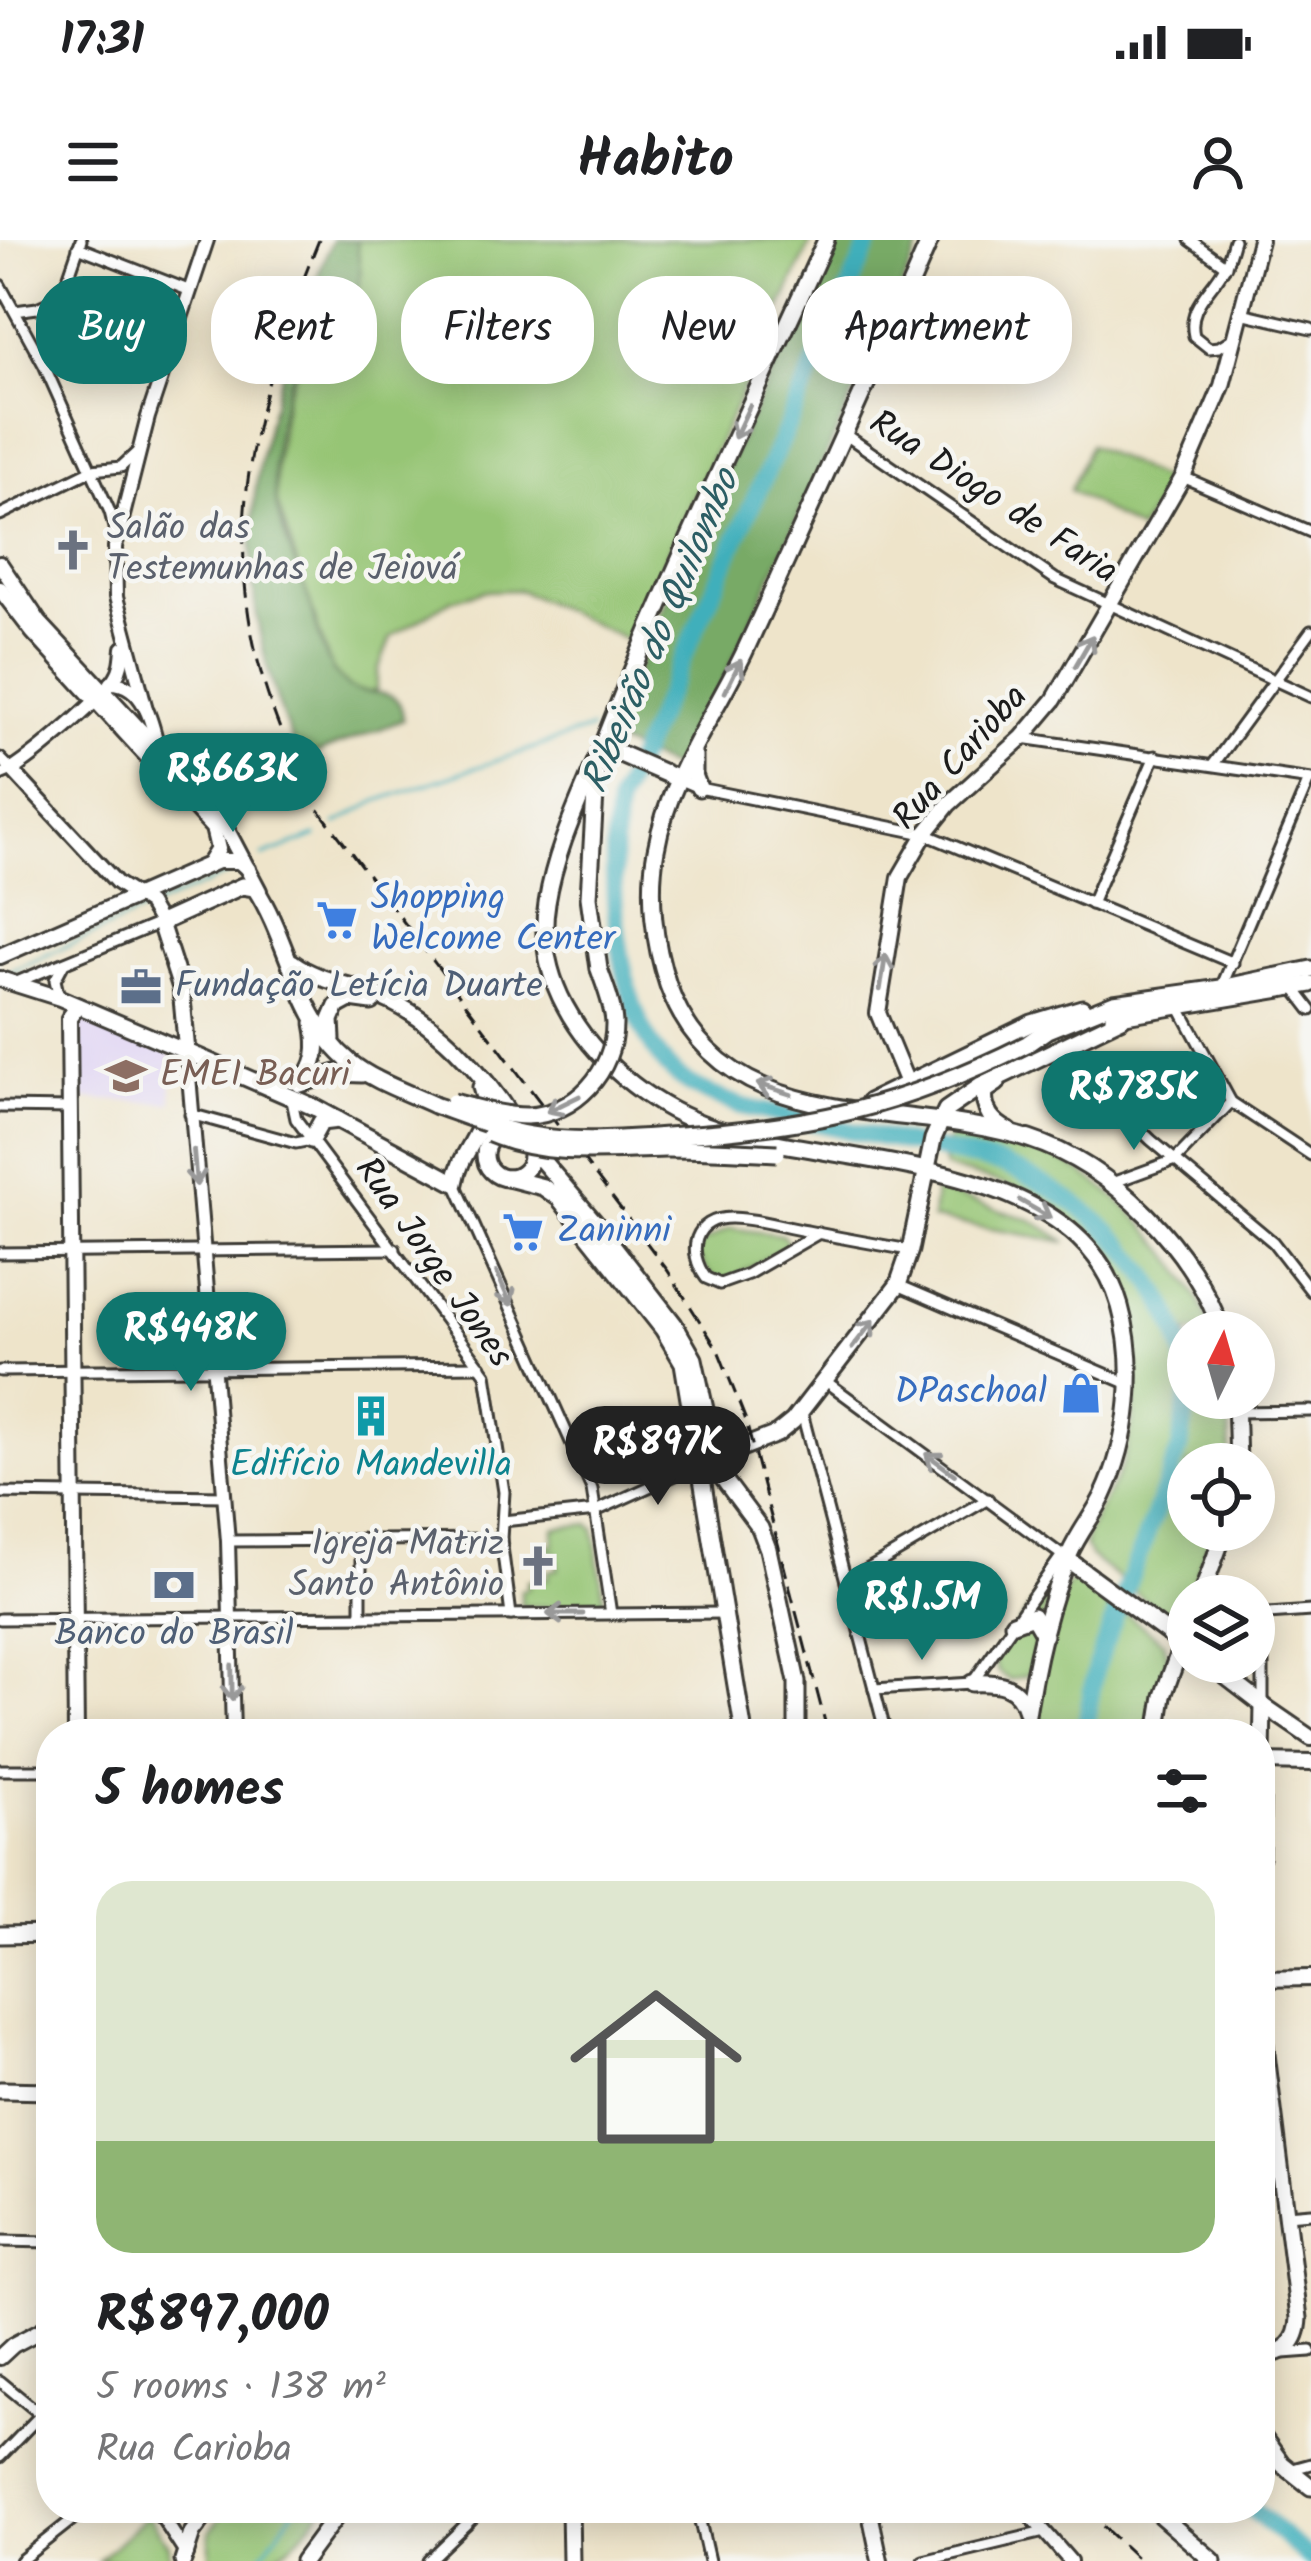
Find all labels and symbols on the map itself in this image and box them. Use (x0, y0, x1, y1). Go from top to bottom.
street label: Rua Diogo de Faria (857, 396, 1129, 600)
one-way arrow (730, 404, 752, 440)
water label: Ribeirão do Quilombo (566, 457, 759, 803)
place label: Salão das Testemunhas de Jeiová (107, 501, 461, 599)
church icon: Salão das Testemunhas de Jeiová (50, 527, 96, 573)
one-way arrow (1072, 634, 1096, 669)
one-way arrow (723, 659, 745, 695)
street label: Rua Carioba (879, 672, 1043, 844)
pin: R$663K (135, 733, 331, 835)
place label: Shopping Welcome Center (371, 871, 617, 969)
supermarket icon: Shopping Welcome Center (314, 897, 360, 943)
one-way arrow (872, 953, 895, 992)
place label: Fundação Letícia Duarte (175, 959, 543, 1016)
office icon: Fundação Letícia Duarte (118, 964, 164, 1010)
place label: EMEI Bacuri (160, 1048, 351, 1105)
pin: R$785K (1036, 1051, 1232, 1153)
school or university icon: EMEI Bacuri (103, 1053, 149, 1099)
one-way arrow (756, 1077, 794, 1099)
one-way arrow (545, 1094, 581, 1116)
street label: Rua Jorge Jones (339, 1146, 527, 1380)
one-way arrow (184, 1148, 207, 1187)
one-way arrow (1017, 1198, 1052, 1222)
place label: Zaninni (557, 1204, 672, 1261)
supermarket icon: Zaninni (500, 1209, 546, 1255)
one-way arrow (494, 1270, 516, 1306)
pin: R$448K (93, 1292, 289, 1394)
north arrow (1167, 1311, 1275, 1419)
one-way arrow (849, 1319, 876, 1351)
place label: DPaschoal (895, 1365, 1047, 1422)
shop icon: DPaschoal (1058, 1370, 1104, 1416)
building icon: Edifício Mandevilla (348, 1393, 394, 1439)
pin: R$897K (560, 1406, 756, 1508)
place label: Edifício Mandevilla (230, 1438, 512, 1495)
one-way arrow (924, 1451, 957, 1477)
place label: Igreja Matriz Santo Antônio (289, 1517, 504, 1615)
church icon: Igreja Matriz Santo Antônio (515, 1543, 561, 1589)
pin: R$1.5M (824, 1561, 1020, 1663)
bank icon: Banco do Brasil (151, 1562, 197, 1608)
one-way arrow (546, 1603, 585, 1626)
place label: Banco do Brasil (55, 1607, 294, 1664)
one-way arrow (221, 1663, 244, 1702)

